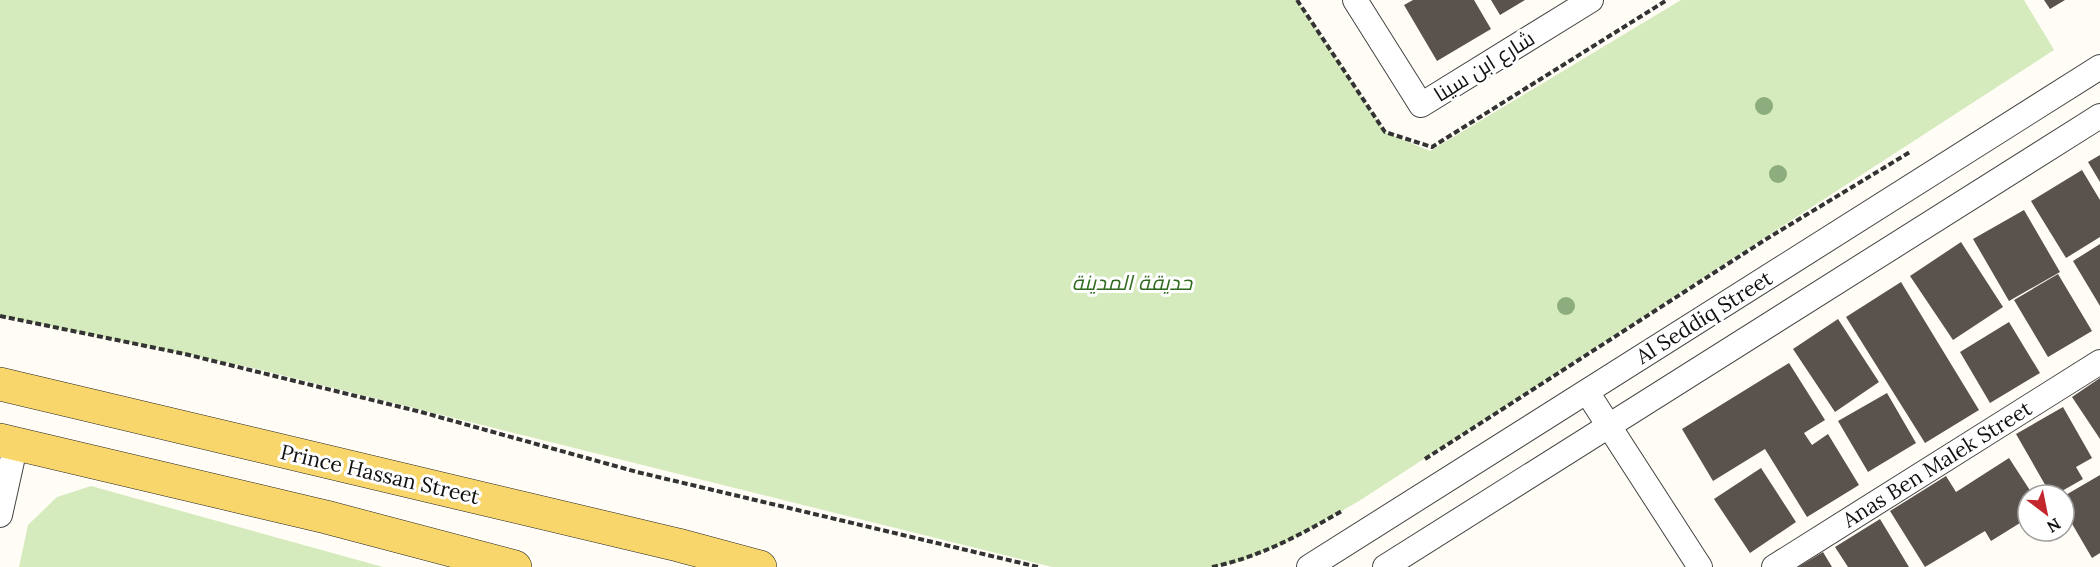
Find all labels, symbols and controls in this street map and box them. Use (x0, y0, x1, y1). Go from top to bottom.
street label: شارع ابن سينا (1429, 24, 1540, 108)
street label: Al Seddiq Street (1630, 264, 1778, 370)
park label: حديقة المدينة (1072, 269, 1194, 296)
street label: Anas Ben Malek Street (1836, 394, 2037, 534)
street label: Prince Hassan Street (278, 438, 483, 510)
north arrow (2016, 483, 2076, 543)
text: N (2043, 514, 2064, 537)

